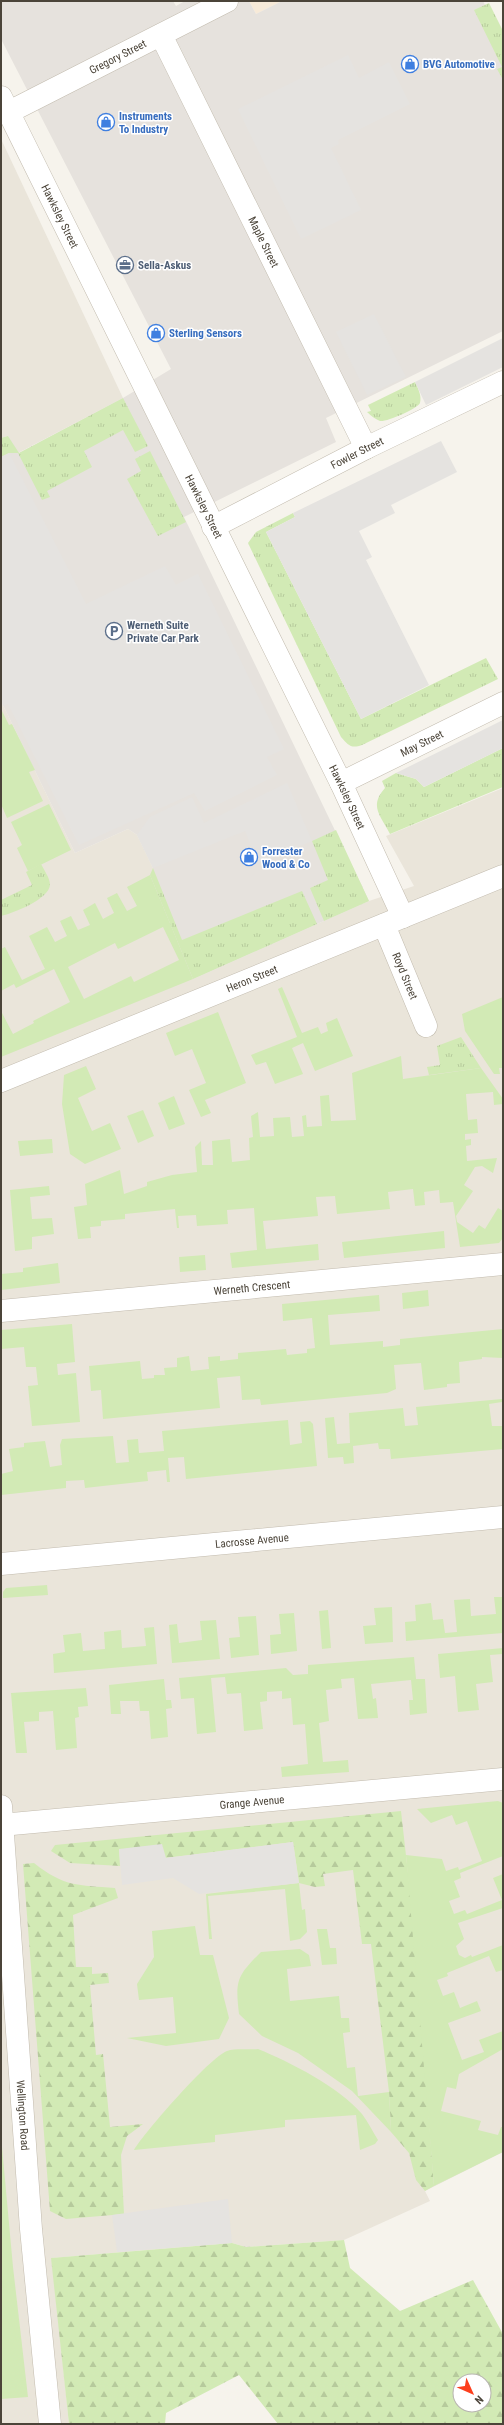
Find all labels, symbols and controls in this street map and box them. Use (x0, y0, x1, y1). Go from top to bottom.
street label: Gregory Street (87, 37, 149, 77)
shop icon: BVG Automotive (400, 54, 420, 74)
place label: BVG Automotive (423, 58, 495, 71)
place label: Instruments To Industry (119, 110, 172, 136)
shop icon: Instruments To Industry (96, 112, 116, 132)
street label: Hawksley Street (38, 182, 81, 251)
street label: Maple Street (245, 215, 281, 270)
office icon: Sella-Askus (115, 255, 135, 275)
place label: Sella-Askus (138, 259, 191, 272)
shop icon: Sterling Sensors (146, 323, 166, 343)
place label: Sterling Sensors (169, 327, 242, 340)
street label: Fowler Street (329, 435, 386, 472)
street label: Hawksley Street (182, 473, 225, 541)
place label: Werneth Suite Private Car Park (127, 619, 200, 645)
parking icon: Werneth Suite Private Car Park (104, 621, 124, 641)
street label: May Street (398, 727, 446, 760)
street label: Hawksley Street (326, 763, 368, 832)
place label: Forrester Wood & Co (262, 845, 310, 871)
shop icon: Forrester Wood & Co (239, 847, 259, 867)
street label: Royd Street (389, 951, 420, 1001)
street label: Heron Street (224, 963, 280, 995)
street label: Werneth Crescent (213, 1278, 291, 1298)
street label: Lacrosse Avenue (215, 1531, 289, 1551)
street label: Grange Avenue (219, 1793, 285, 1812)
street label: Wellington Road (13, 2080, 31, 2151)
north arrow (452, 2373, 492, 2413)
text: N (472, 2393, 486, 2407)

